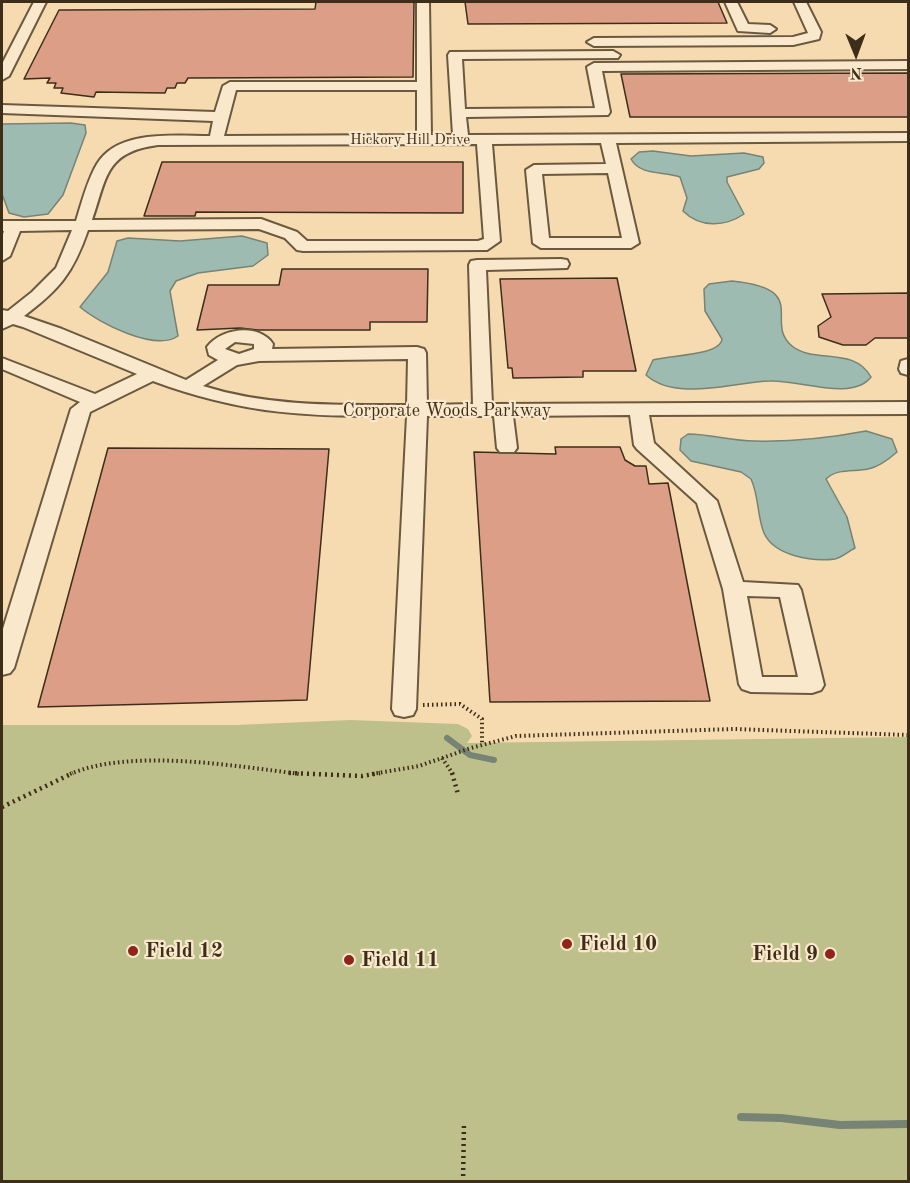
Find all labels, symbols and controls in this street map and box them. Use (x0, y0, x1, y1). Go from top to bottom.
north arrow (826, 24, 886, 84)
text: N (850, 64, 863, 80)
street label: Hickory Hill Drive (350, 131, 470, 149)
street label: Corporate Woods Parkway (343, 400, 551, 422)
place label: Field 10 (579, 931, 657, 957)
marker: Field 10 (560, 937, 574, 951)
place label: Field 12 (145, 938, 223, 964)
place label: Field 9 (752, 941, 818, 967)
marker: Field 12 (126, 944, 140, 958)
place label: Field 11 (361, 947, 439, 973)
marker: Field 9 (823, 947, 837, 961)
marker: Field 11 (342, 953, 356, 967)

